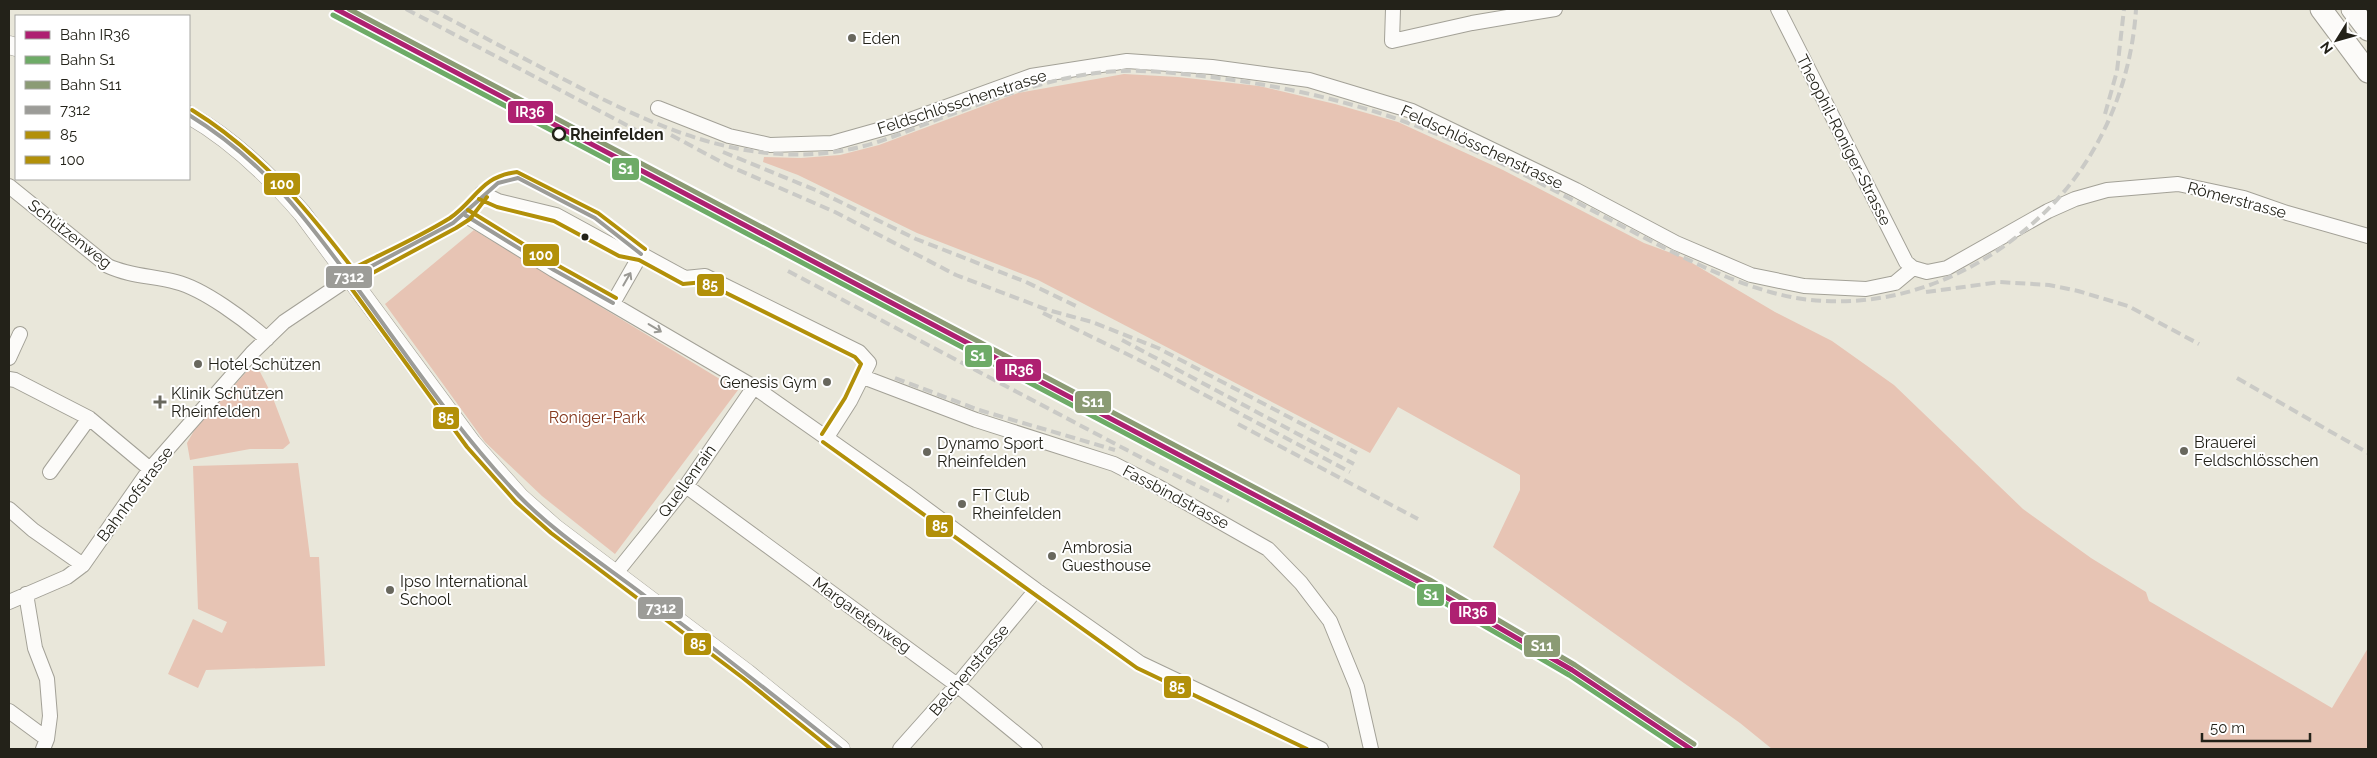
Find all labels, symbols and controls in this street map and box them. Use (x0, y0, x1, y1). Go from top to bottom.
legend (15, 15, 190, 180)
north arrow (2312, 15, 2362, 65)
text: Bahn IR36 (60, 26, 130, 44)
place label: Eden (862, 29, 900, 48)
marker: Eden (846, 32, 858, 44)
text: N (2317, 39, 2336, 57)
text: Bahn S1 (60, 51, 116, 69)
street label: Theophil-Roniger-Strasse (1793, 51, 1895, 229)
street label: Feldschlösschenstrasse (875, 66, 1049, 138)
text: Bahn S11 (60, 76, 122, 94)
line badge: IR36 (507, 100, 554, 124)
text: 7312 (60, 101, 90, 119)
street label: Feldschlösschenstrasse (1398, 101, 1566, 193)
text: IR36 (515, 104, 545, 120)
place label: Rheinfelden (570, 125, 664, 144)
text: 85 (60, 126, 77, 144)
marker: Rheinfelden (552, 127, 566, 141)
text: 100 (60, 151, 85, 169)
line badge: S1 (611, 157, 640, 181)
text: S1 (618, 161, 634, 177)
line badge: 100 (263, 172, 301, 196)
text: 100 (270, 176, 294, 192)
street label: Römerstrasse (2185, 178, 2289, 222)
street label: Schützenweg (24, 195, 116, 273)
unlabelled marker (580, 232, 590, 242)
line badge: 100 (522, 243, 560, 267)
text: 100 (529, 247, 553, 263)
line badge: 7312 (325, 265, 373, 289)
text: 7312 (334, 269, 364, 285)
one-way arrow (622, 271, 632, 286)
line badge: 85 (696, 273, 725, 297)
text: 85 (702, 277, 718, 293)
one-way arrow (647, 324, 661, 334)
line badge: S1 (964, 344, 993, 368)
text: S1 (970, 348, 986, 364)
place label: Hotel Schützen (208, 355, 321, 374)
marker: Hotel Schützen (192, 358, 204, 370)
line badge: IR36 (995, 358, 1042, 382)
text: IR36 (1004, 362, 1034, 378)
place label: Genesis Gym (720, 373, 817, 392)
marker: Genesis Gym (821, 376, 833, 388)
place label: Klinik Schützen Rheinfelden (171, 384, 284, 421)
line badge: S11 (1074, 390, 1112, 414)
text: S11 (1082, 394, 1104, 410)
marker: Klinik Schützen Rheinfelden (153, 395, 167, 409)
line badge: 85 (432, 406, 460, 430)
park label: Roniger-Park (549, 408, 646, 427)
text: 85 (438, 410, 454, 426)
place label: Brauerei Feldschlösschen (2194, 433, 2319, 470)
place label: Dynamo Sport Rheinfelden (937, 434, 1044, 471)
street label: Quellenrain (654, 441, 720, 521)
street label: Bahnhofstrasse (93, 443, 177, 545)
marker: Brauerei Feldschlösschen (2178, 445, 2190, 457)
marker: Dynamo Sport Rheinfelden (921, 446, 933, 458)
street label: Fassbindstrasse (1120, 461, 1232, 533)
place label: FT Club Rheinfelden (972, 486, 1061, 523)
marker: FT Club Rheinfelden (956, 498, 968, 510)
line badge: 85 (925, 514, 954, 538)
text: 85 (932, 518, 948, 534)
place label: Ambrosia Guesthouse (1062, 538, 1151, 575)
marker: Ambrosia Guesthouse (1046, 550, 1058, 562)
place label: Ipso International School (400, 572, 528, 609)
street label: Margaretenweg (809, 573, 915, 657)
line badge: S1 (1416, 583, 1445, 607)
marker: Ipso International School (384, 584, 396, 596)
text: S1 (1423, 587, 1439, 603)
line badge: 7312 (637, 596, 684, 620)
text: 7312 (646, 600, 676, 616)
line badge: IR36 (1449, 601, 1497, 625)
text: IR36 (1458, 604, 1488, 620)
street label: Belchenstrasse (925, 620, 1013, 720)
line badge: 85 (683, 632, 712, 656)
line badge: S11 (1523, 634, 1561, 658)
text: 85 (690, 636, 706, 652)
text: S11 (1531, 638, 1553, 654)
line badge: 85 (1163, 675, 1192, 699)
text: 85 (1169, 679, 1185, 695)
scale bar (2202, 710, 2310, 742)
text: 50 m (2210, 719, 2245, 737)

